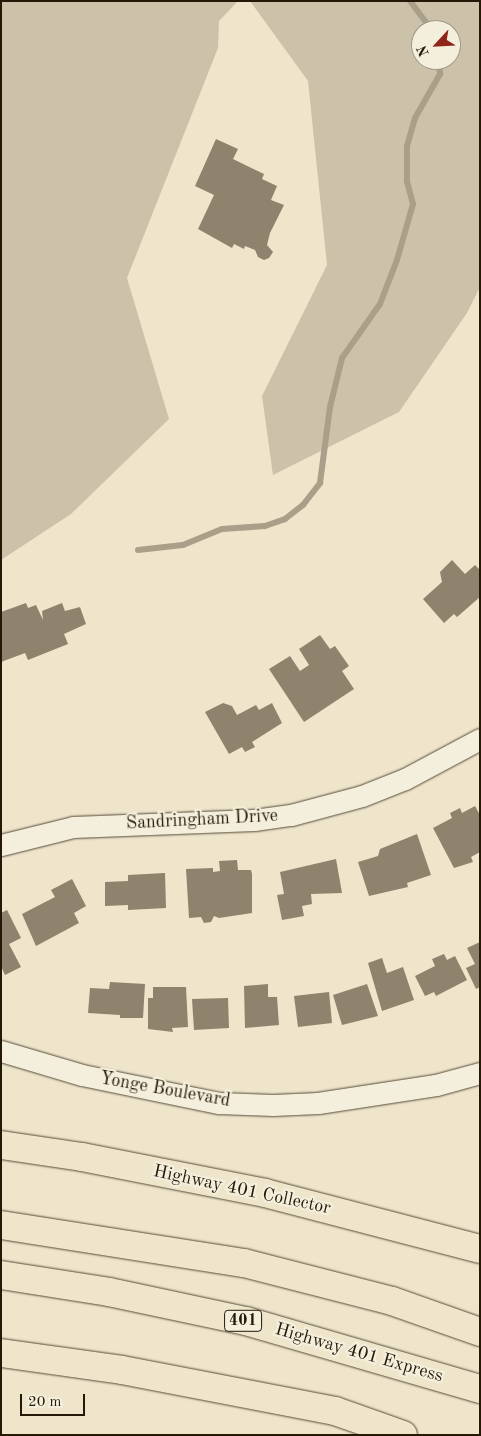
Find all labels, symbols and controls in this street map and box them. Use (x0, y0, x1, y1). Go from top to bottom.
north arrow (411, 20, 461, 70)
text: N (415, 43, 432, 59)
street label: Sandringham Drive (125, 805, 279, 835)
street label: Yonge Boulevard (98, 1068, 232, 1112)
street label: Highway 401 Collector (151, 1161, 333, 1219)
road number: 401 (223, 1308, 263, 1334)
street label: Highway 401 Express (272, 1319, 446, 1387)
scale bar (22, 1384, 88, 1416)
text: 20 m (28, 1395, 62, 1410)

